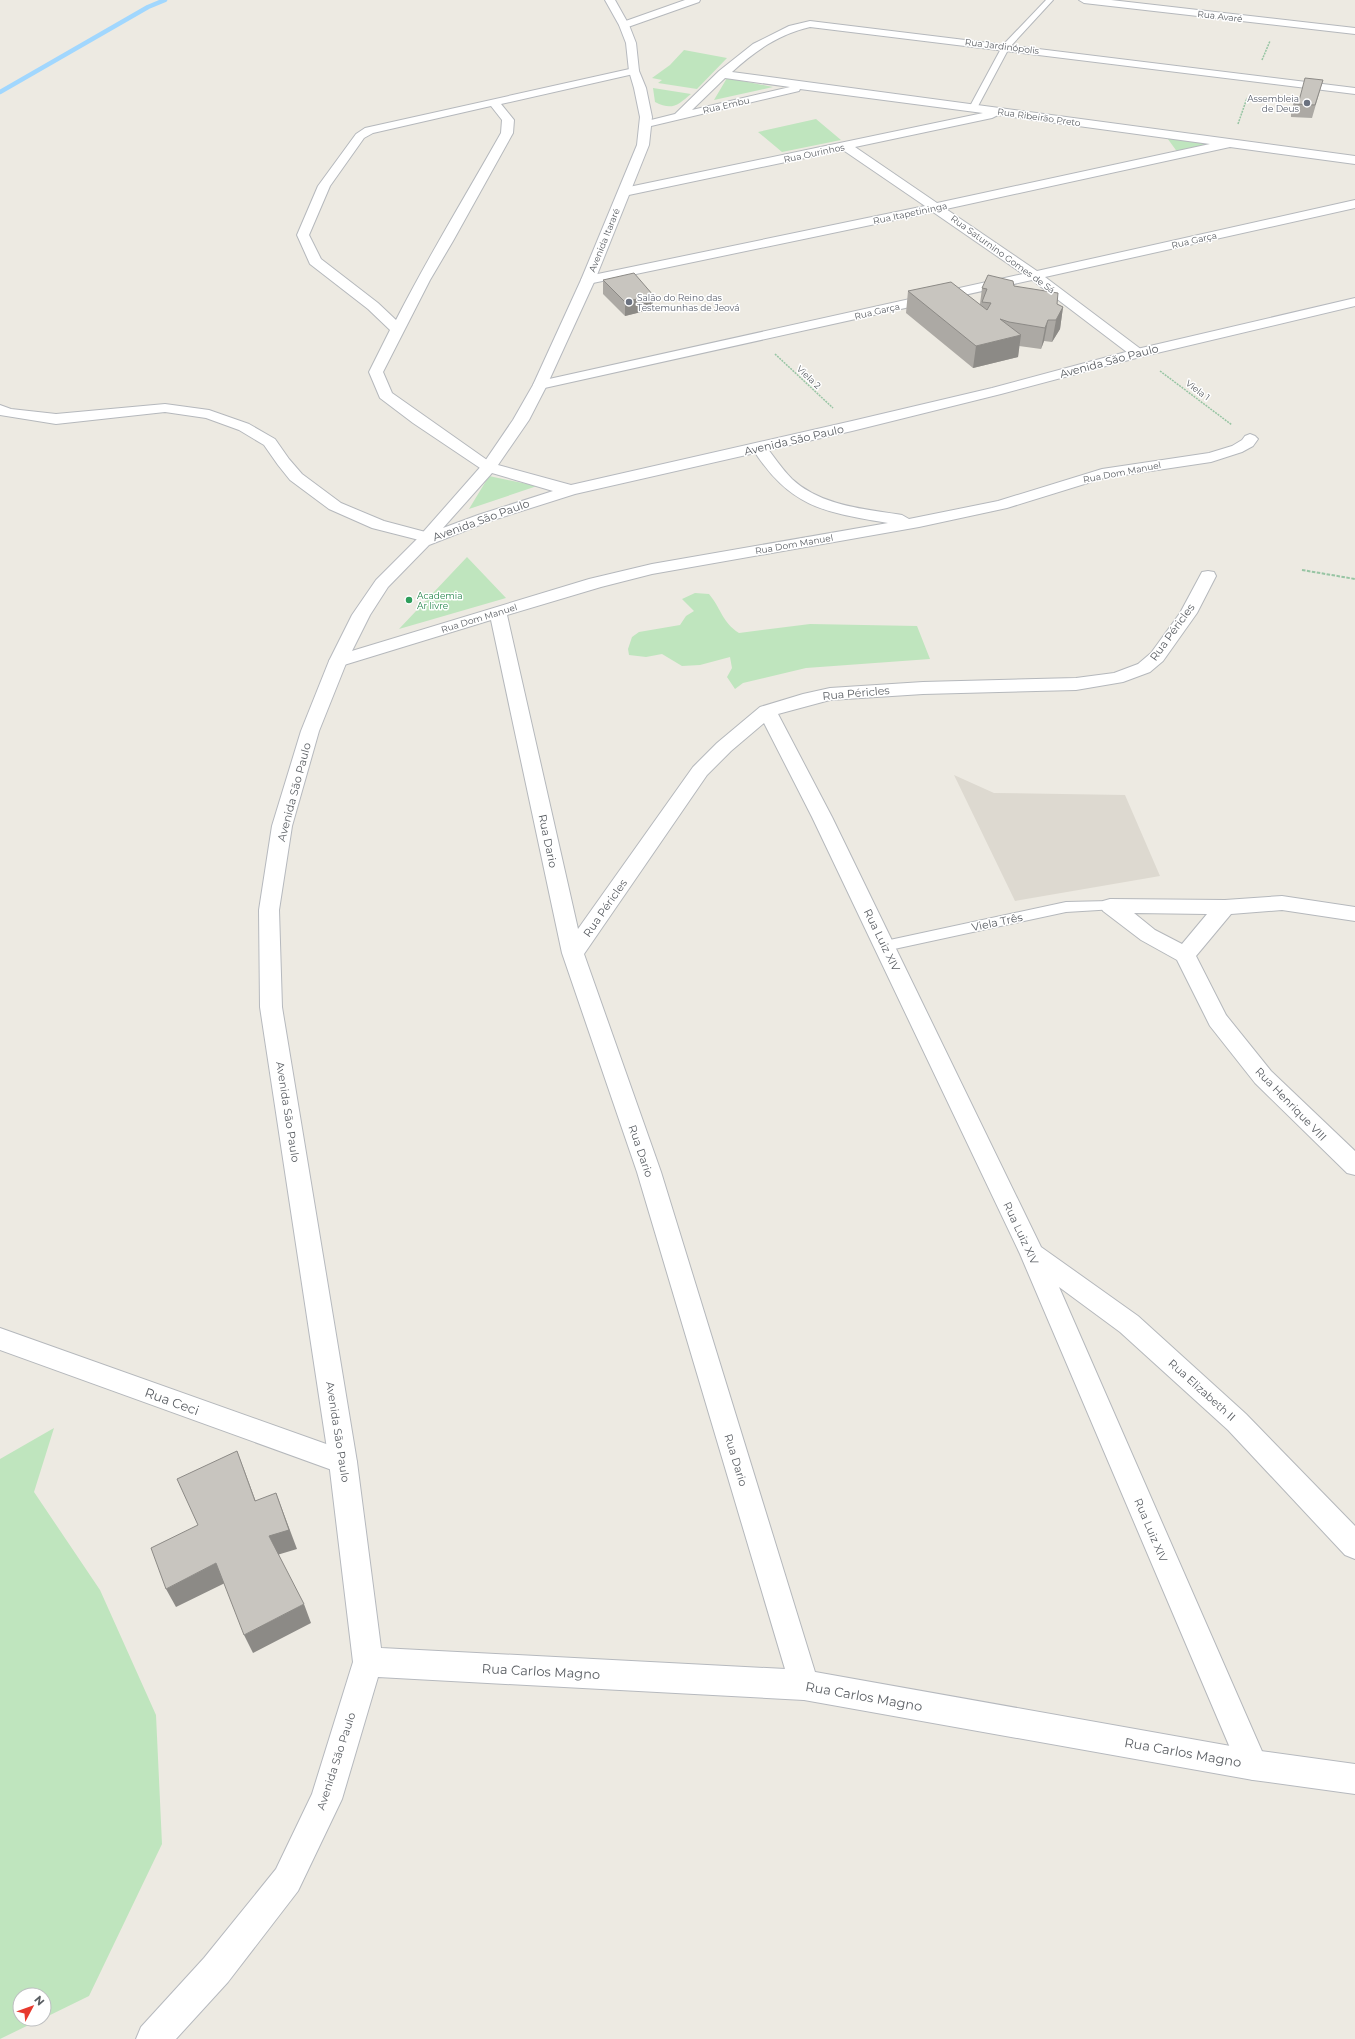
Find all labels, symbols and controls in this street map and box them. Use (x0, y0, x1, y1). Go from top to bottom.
street label: Rua Avaré (1197, 8, 1244, 24)
street label: Rua Jardinópolis (964, 36, 1040, 56)
place label: Assembleia de Deus (1247, 93, 1300, 114)
street label: Rua Embu (701, 94, 751, 116)
marker: Assembleia de Deus (1302, 98, 1312, 108)
street label: Rua Ribeirão Preto (997, 106, 1082, 128)
street label: Rua Ourinhos (783, 141, 846, 165)
street label: Rua Itapetininga (872, 200, 948, 226)
street label: Avenida Itararé (586, 206, 622, 273)
street label: Rua Saturnino Gomes de Sá (949, 213, 1057, 295)
street label: Rua Garça (1170, 229, 1218, 251)
place label: Salão do Reino das Testemunhas de Jeová (637, 292, 740, 313)
marker: Salão do Reino das Testemunhas de Jeová (624, 297, 634, 307)
street label: Rua Garça (853, 300, 901, 322)
street label: Avenida São Paulo (1058, 341, 1160, 381)
street label: Viela 2 (795, 363, 823, 391)
street label: Viela 1 (1184, 377, 1212, 403)
street label: Avenida São Paulo (743, 422, 845, 458)
street label: Rua Dom Manuel (1082, 459, 1162, 485)
street label: Avenida São Paulo (431, 496, 531, 544)
street label: Rua Dom Manuel (754, 532, 834, 556)
place label: Academia Ar livre (417, 590, 463, 611)
marker: Academia Ar livre (404, 595, 414, 605)
street label: Rua Péricles (1147, 600, 1198, 663)
street label: Rua Dom Manuel (440, 601, 518, 635)
street label: Rua Péricles (822, 683, 891, 703)
street label: Avenida São Paulo (274, 741, 314, 843)
street label: Rua Dario (535, 813, 561, 869)
street label: Rua Péricles (580, 876, 630, 940)
street label: Rua Luiz XIV (861, 906, 903, 974)
street label: Viela Três (970, 910, 1024, 934)
street label: Avenida São Paulo (273, 1061, 303, 1163)
street label: Rua Henrique VIII (1252, 1064, 1330, 1144)
street label: Rua Dario (626, 1123, 657, 1179)
street label: Rua Luiz XIV (1000, 1199, 1042, 1267)
street label: Rua Elizabeth II (1165, 1356, 1239, 1424)
street label: Avenida São Paulo (323, 1381, 353, 1483)
street label: Rua Ceci (143, 1384, 201, 1418)
street label: Rua Dario (721, 1432, 751, 1488)
street label: Rua Luiz XIV (1131, 1496, 1171, 1564)
street label: Rua Carlos Magno (481, 1660, 601, 1682)
street label: Rua Carlos Magno (804, 1678, 924, 1714)
street label: Avenida São Paulo (314, 1710, 358, 1812)
street label: Rua Carlos Magno (1123, 1734, 1243, 1770)
north arrow (12, 1987, 52, 2027)
text: N (31, 1992, 48, 2008)

